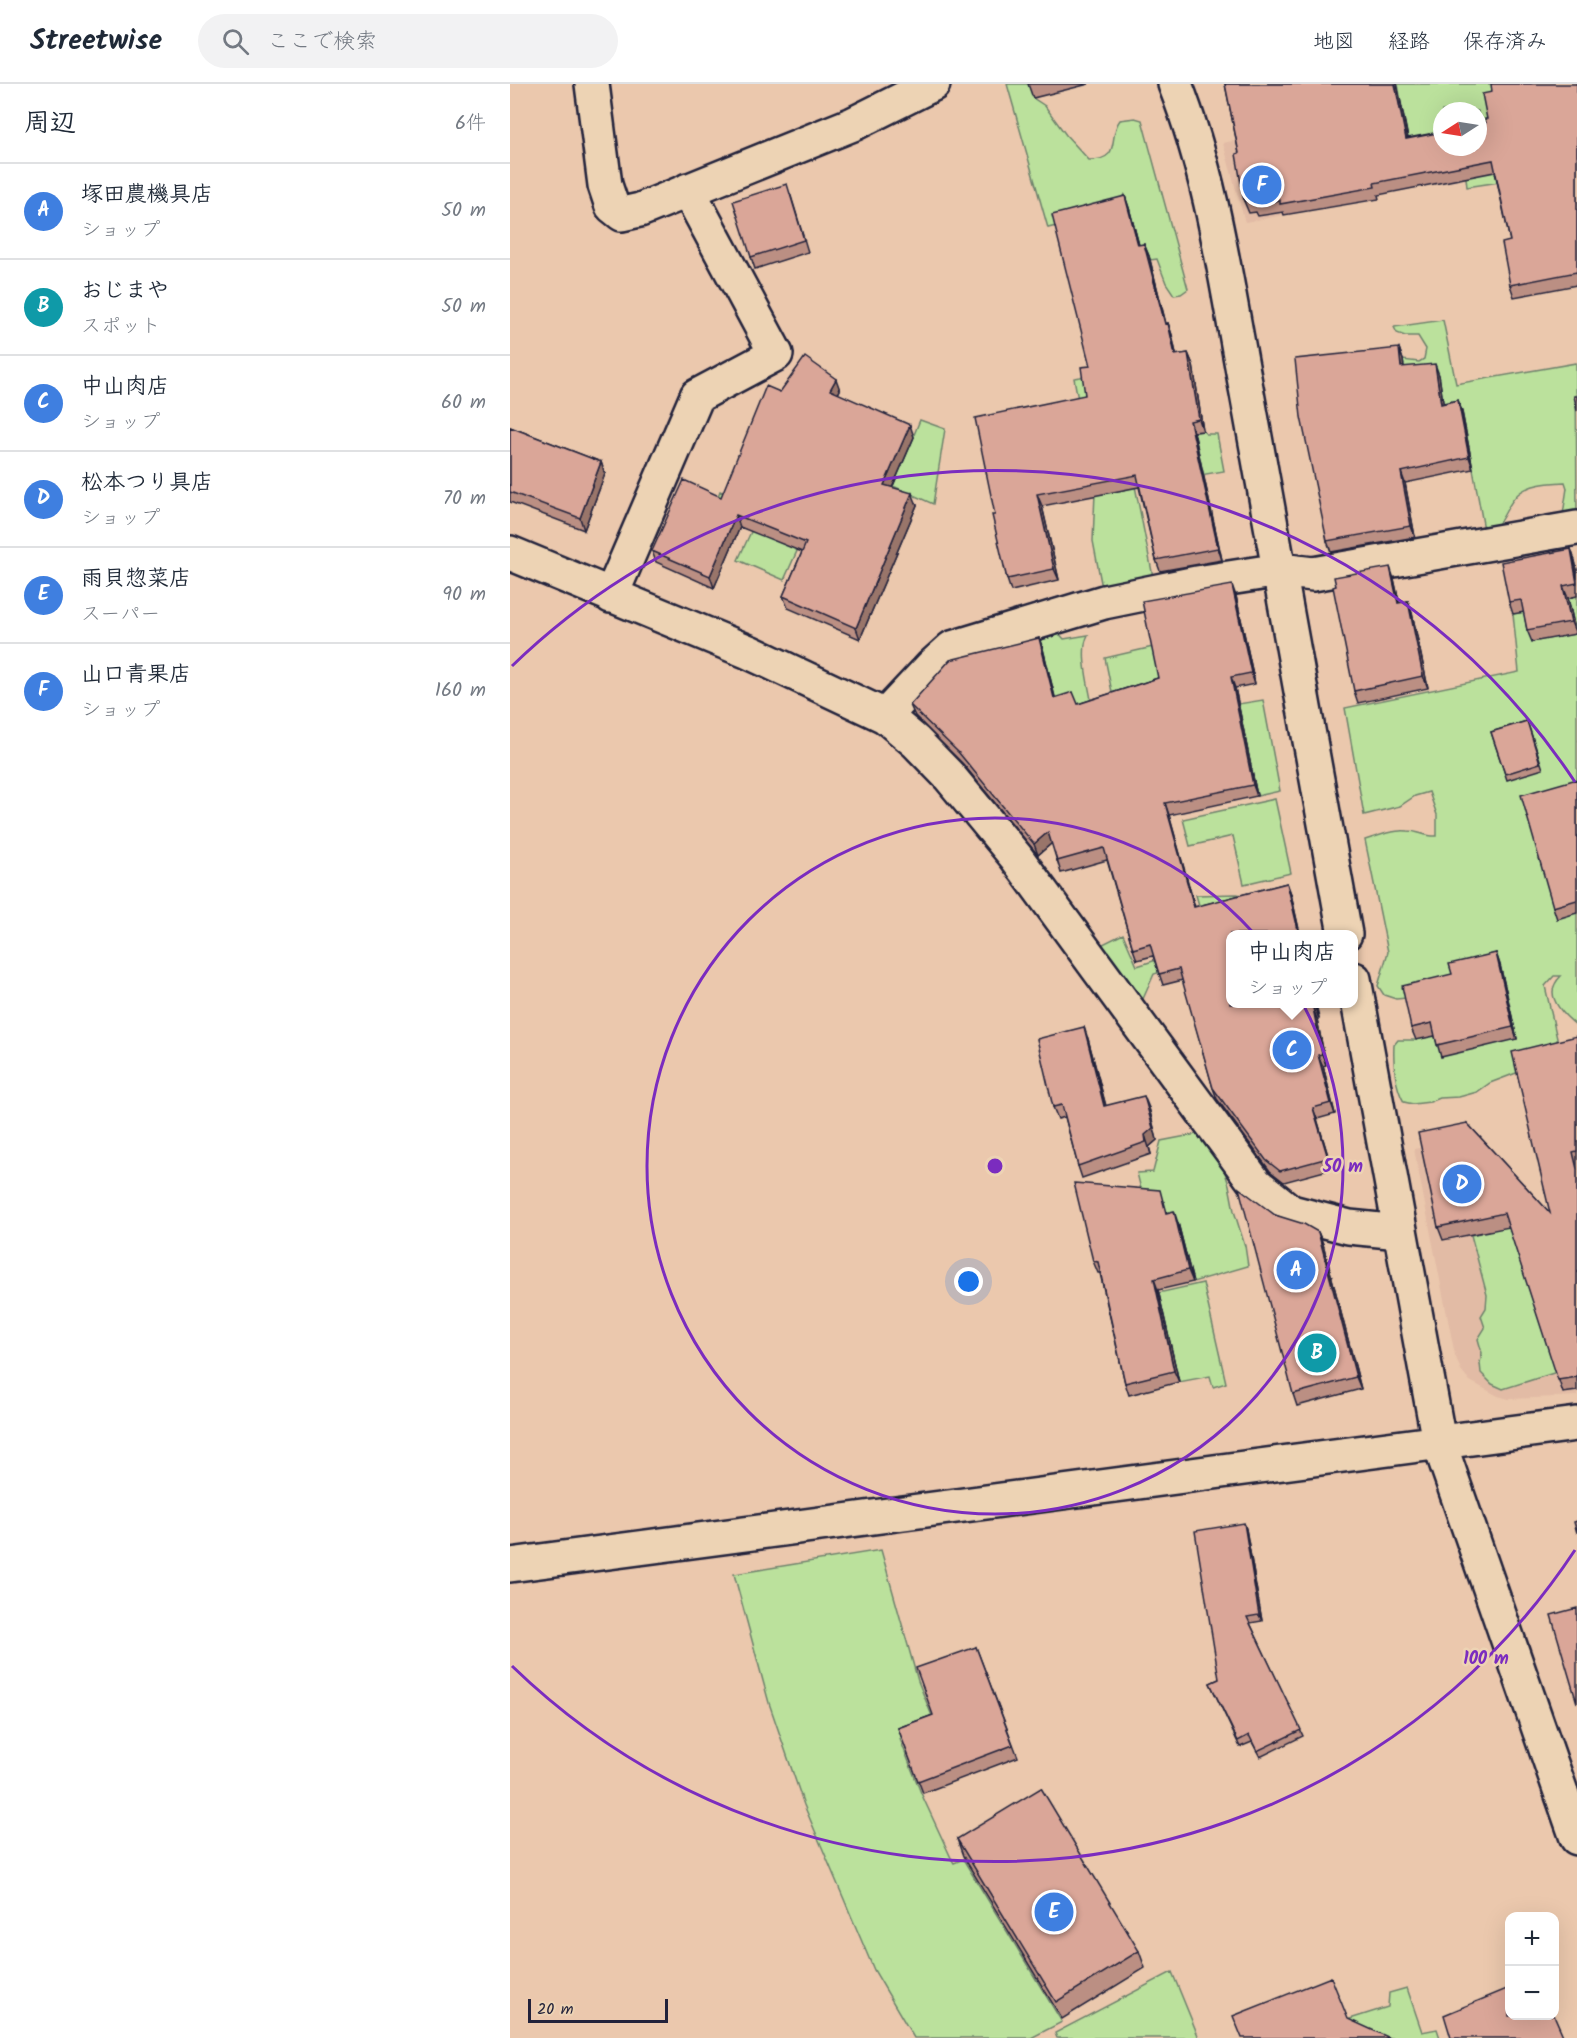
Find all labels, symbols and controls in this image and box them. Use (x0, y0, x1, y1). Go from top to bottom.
search box (198, 14, 618, 68)
text: Streetwise (30, 19, 162, 64)
icon: search (219, 25, 252, 58)
text: ここで検索 (267, 25, 377, 60)
text: 地図 (1313, 26, 1355, 59)
text: 経路 (1388, 26, 1430, 59)
text: 保存済み (1463, 26, 1547, 59)
north arrow (1433, 102, 1487, 156)
text: 周辺 (24, 103, 76, 145)
text: 6件 (455, 108, 486, 140)
pin: F (1242, 162, 1281, 208)
text: 塚田農機具店 (81, 178, 213, 213)
text: A (37, 195, 50, 227)
text: 50 m (441, 195, 486, 227)
text: ショップ (81, 215, 160, 247)
text: おじまや (81, 274, 169, 309)
text: B (37, 291, 50, 323)
text: 50 m (441, 291, 486, 323)
text: スポット (81, 311, 161, 343)
text: 中山肉店 (81, 370, 169, 405)
text: C (37, 387, 50, 419)
text: 60 m (441, 387, 486, 419)
text: ショップ (81, 407, 160, 439)
text: 松本つり具店 (81, 466, 213, 501)
text: D (37, 483, 50, 515)
text: 70 m (443, 483, 486, 515)
text: ショップ (81, 503, 160, 535)
text: 雨貝惣菜店 (81, 562, 191, 597)
text: E (38, 579, 49, 611)
text: 90 m (442, 579, 486, 611)
text: スーパー (81, 599, 160, 631)
text: 山口青果店 (81, 658, 191, 693)
text: F (38, 675, 49, 707)
text: 160 m (435, 675, 486, 707)
text: ショップ (81, 695, 160, 727)
popup (1226, 930, 1358, 1008)
text: 中山肉店 (1248, 936, 1336, 971)
text: ショップ (1248, 973, 1327, 1005)
pin: C (1272, 1028, 1312, 1072)
text: 50 m (1322, 1153, 1363, 1182)
centre of rings (985, 1156, 1005, 1176)
pin: D (1442, 1162, 1482, 1206)
pin: A (1276, 1248, 1316, 1292)
your location (954, 1267, 983, 1296)
pin: B (1298, 1330, 1336, 1376)
text: 100 m (1463, 1645, 1509, 1674)
pin: E (1034, 1890, 1074, 1934)
map controls (1505, 1912, 1559, 2020)
button: + (1505, 1912, 1559, 1966)
button: − (1505, 1966, 1559, 2020)
scale bar (528, 1996, 668, 2024)
text: 20 m (537, 1997, 573, 2022)

